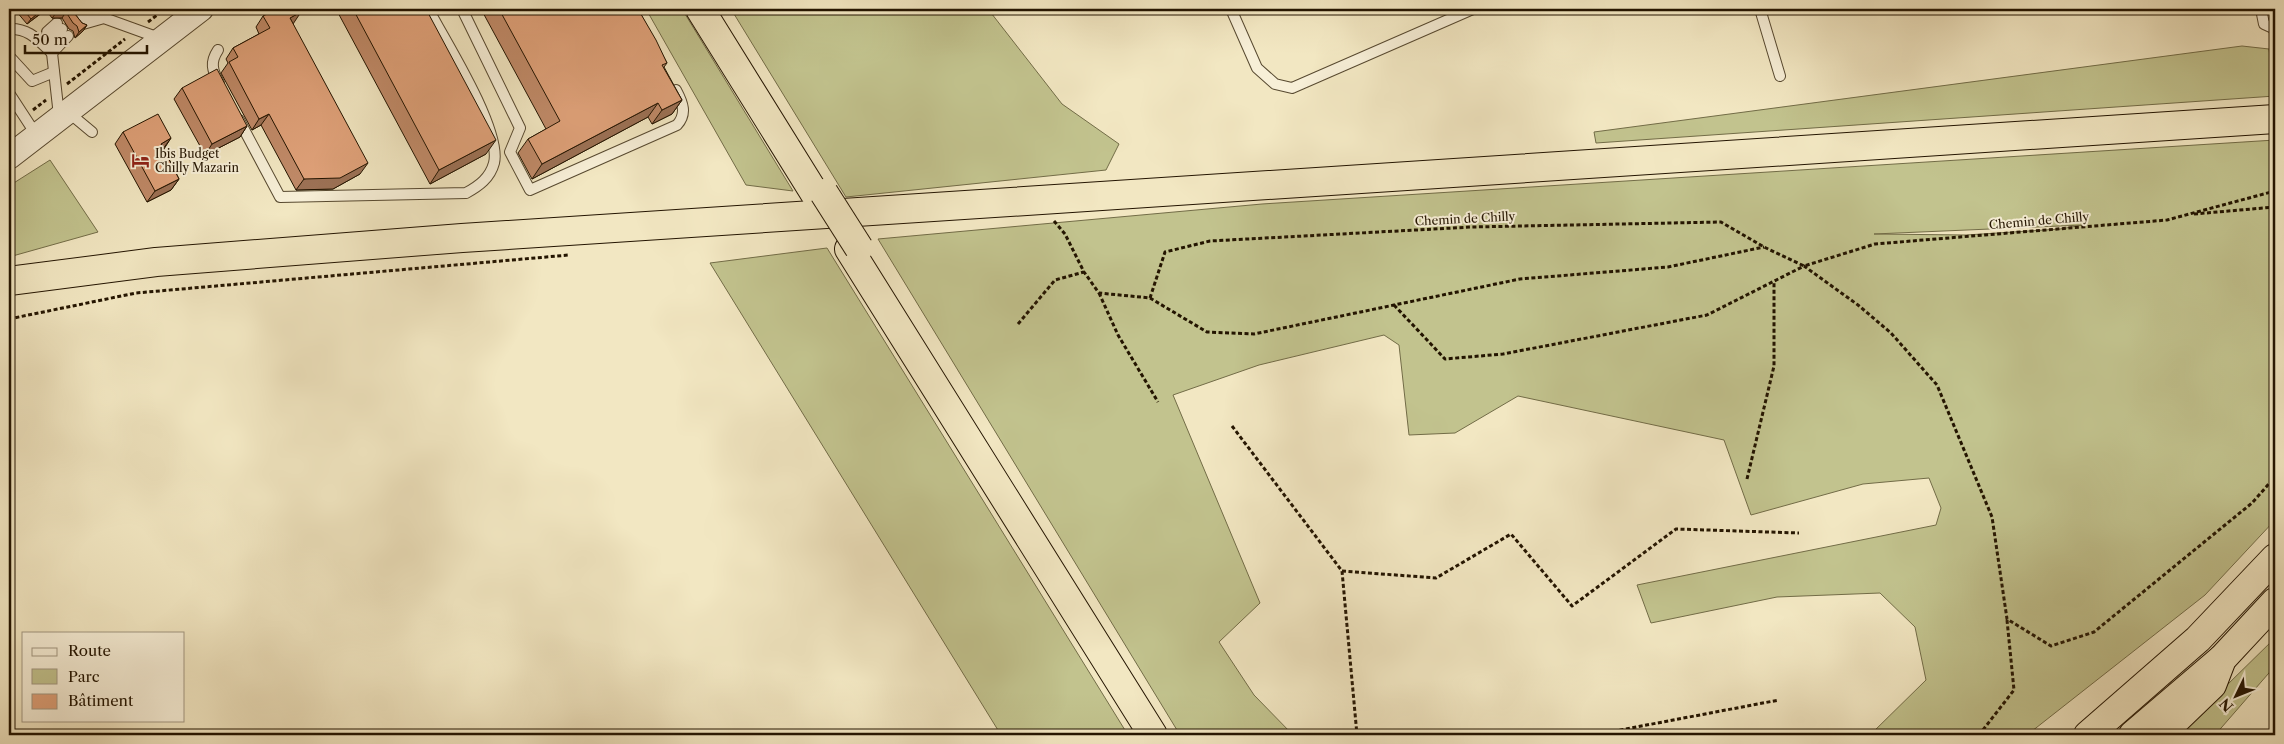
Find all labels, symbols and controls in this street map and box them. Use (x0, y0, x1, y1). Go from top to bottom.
scale bar (25, 22, 148, 54)
text: 50 m (32, 30, 68, 49)
place label: Ibis Budget Chilly Mazarin (155, 146, 240, 175)
hotel icon: Ibis Budget Chilly Mazarin (131, 151, 151, 171)
street label: Chemin de Chilly (1414, 208, 1516, 229)
street label: Chemin de Chilly (1988, 209, 2090, 232)
legend (22, 632, 185, 722)
text: Route (68, 641, 111, 660)
text: Parc (68, 667, 100, 686)
north arrow (2212, 672, 2262, 722)
text: Bâtiment (68, 691, 134, 710)
text: N (2216, 694, 2237, 715)

